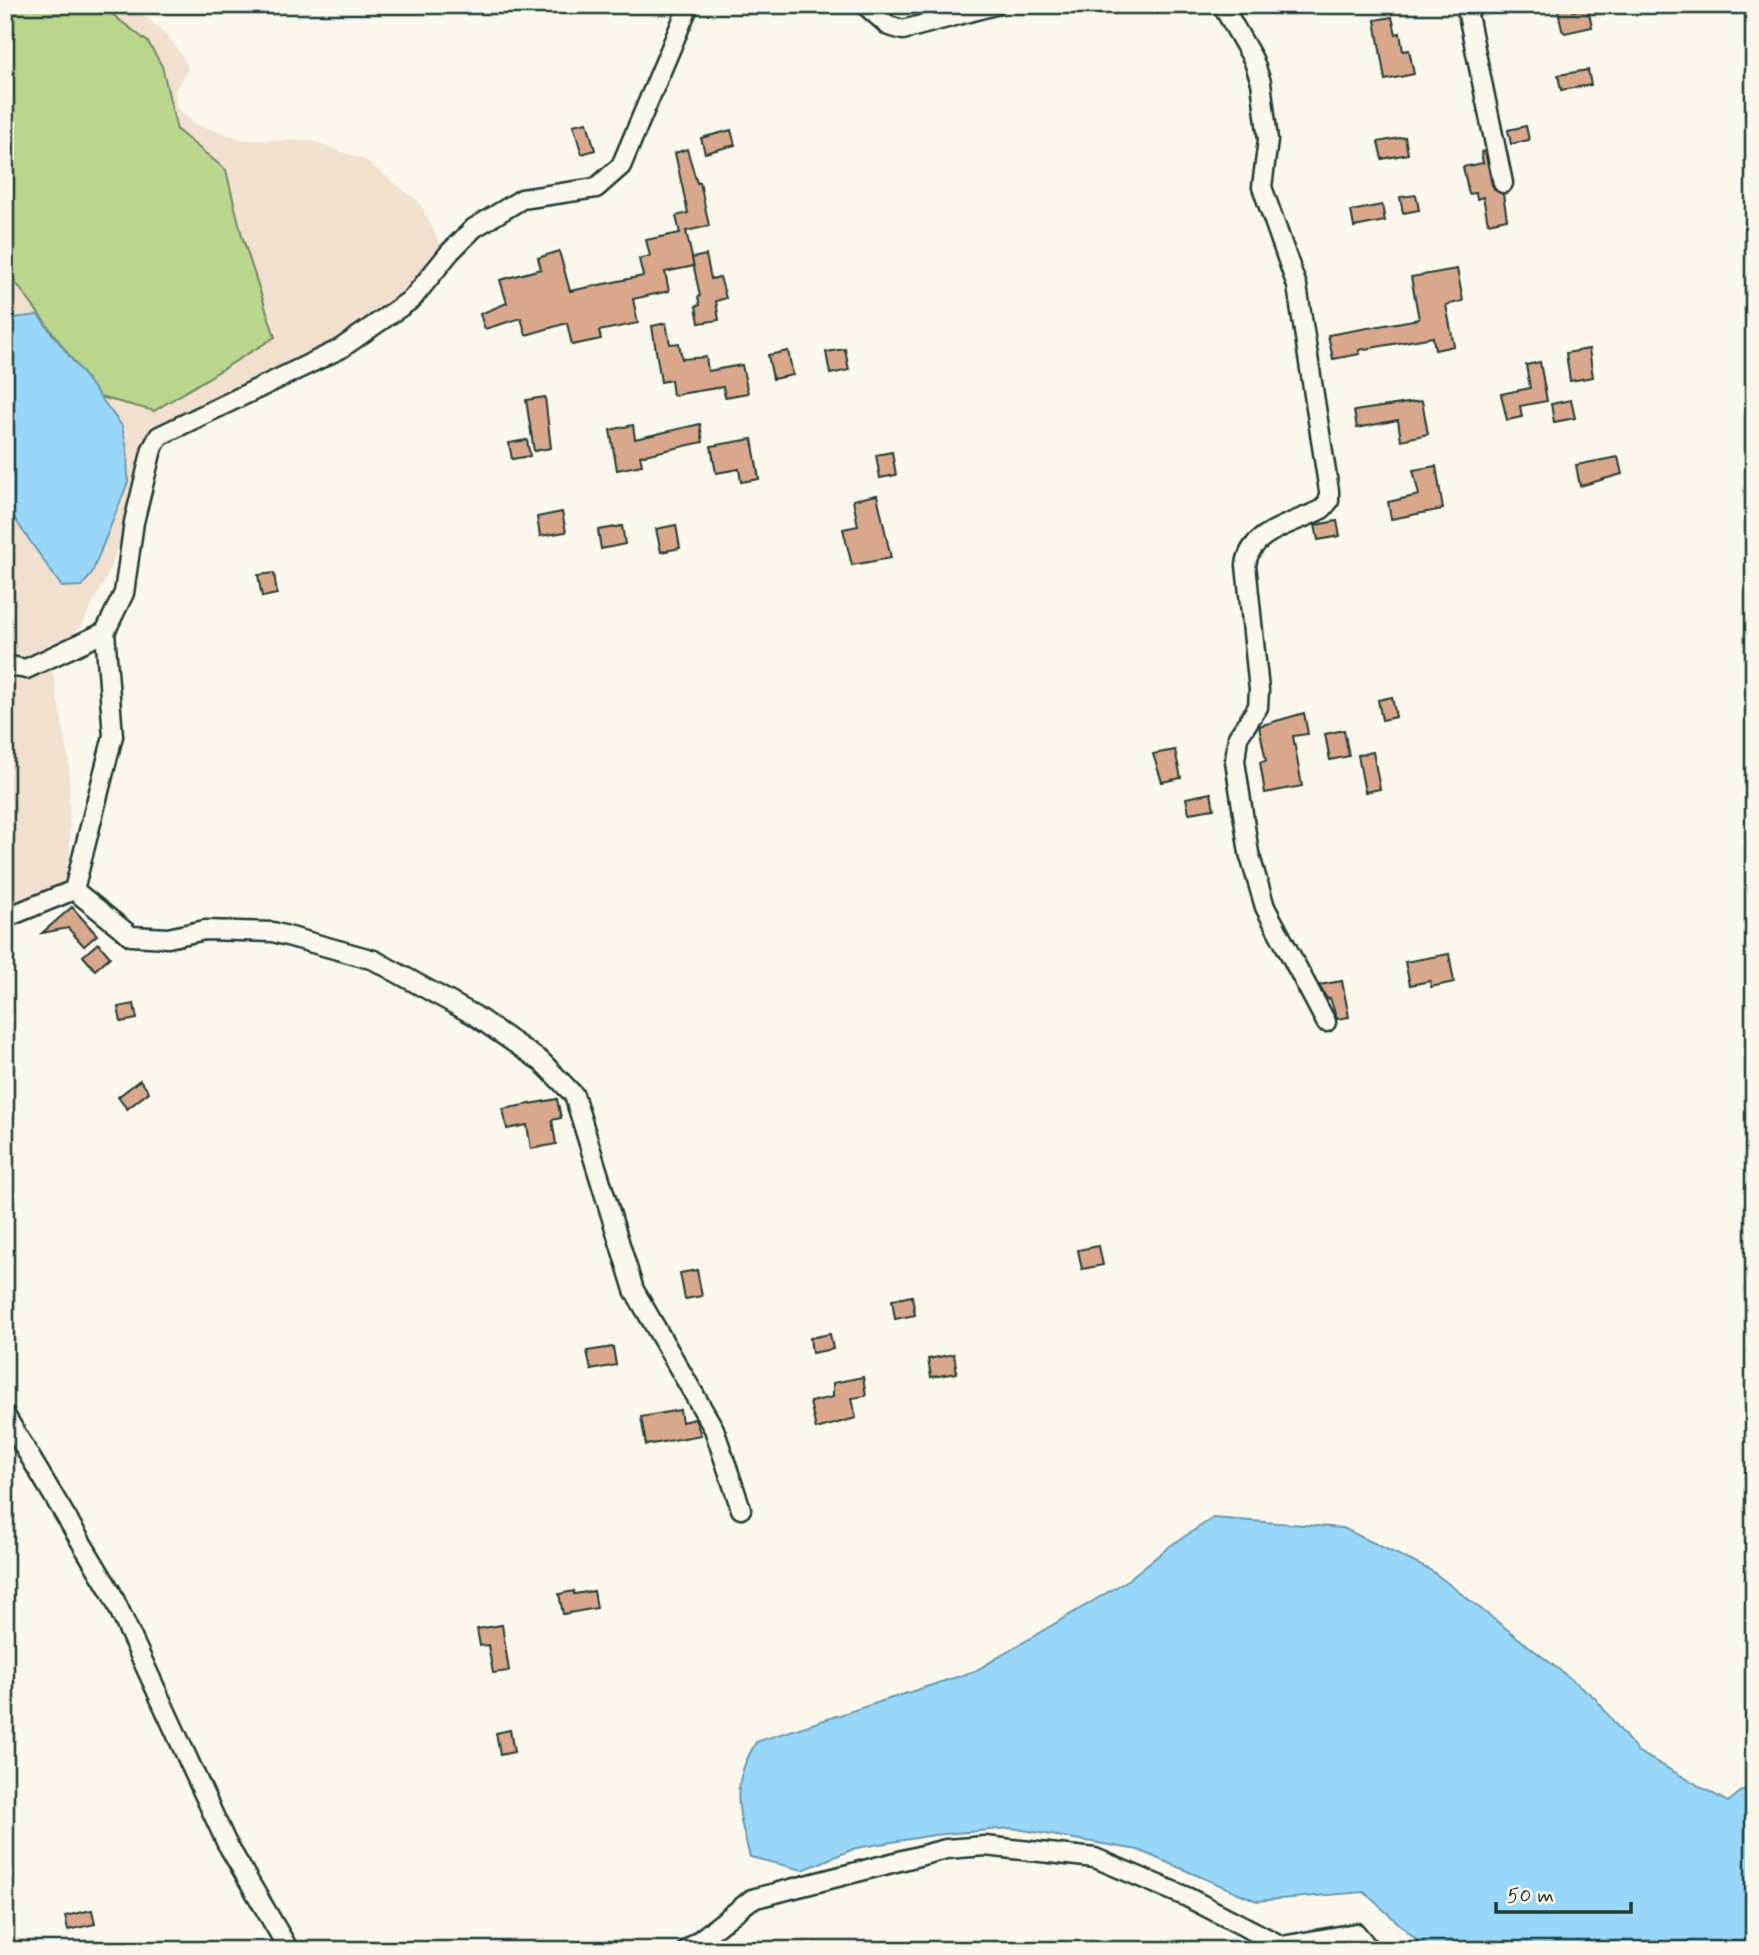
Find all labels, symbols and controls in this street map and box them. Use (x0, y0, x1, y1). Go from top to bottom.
scale bar (1496, 1871, 1631, 1915)
text: 50 m (1507, 1882, 1554, 1910)

